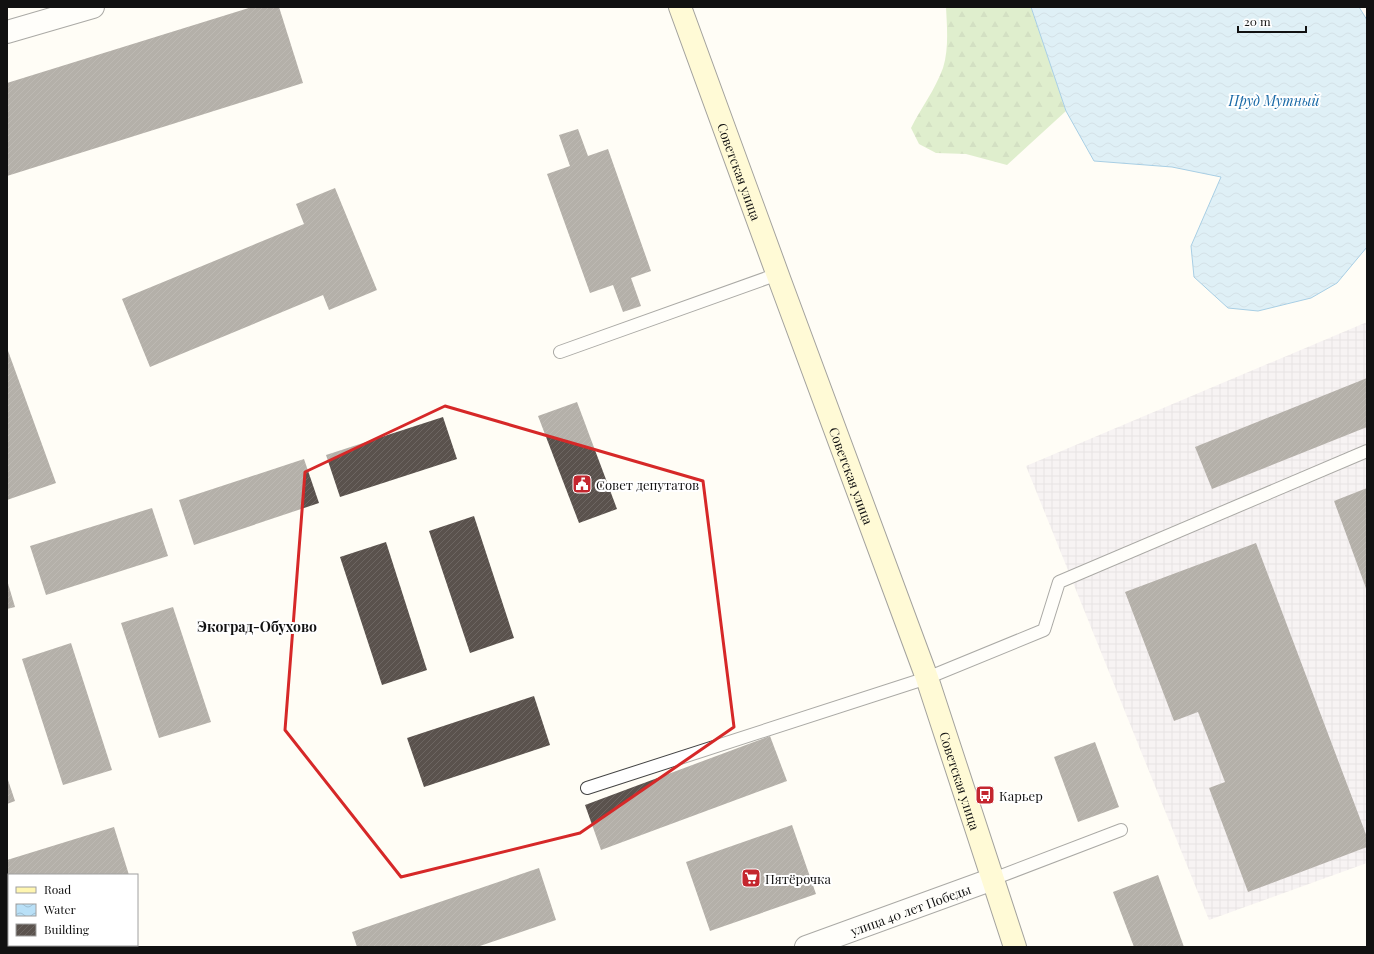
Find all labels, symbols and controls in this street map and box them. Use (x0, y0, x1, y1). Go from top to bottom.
scale bar (1238, 8, 1306, 34)
text: 20 m (1244, 13, 1271, 29)
water label: Пруд Мутный (1227, 91, 1321, 110)
street label: Советская улица (714, 120, 766, 223)
street label: Советская улица (826, 424, 878, 527)
public building icon: Совет депутатов (571, 473, 593, 495)
place label: Совет депутатов (596, 476, 699, 493)
district label: Экоград-Обухово (197, 617, 317, 636)
street label: Советская улица (937, 729, 985, 833)
bus stop icon: Карьер (974, 784, 996, 806)
place label: Карьер (999, 787, 1043, 804)
supermarket icon: Пятёрочка (740, 867, 762, 889)
place label: Пятёрочка (765, 870, 832, 887)
legend (8, 874, 138, 946)
street label: улица 40 лет Победы (847, 879, 973, 939)
text: Road (44, 881, 71, 897)
text: Water (43, 901, 77, 917)
text: Building (44, 921, 90, 937)

